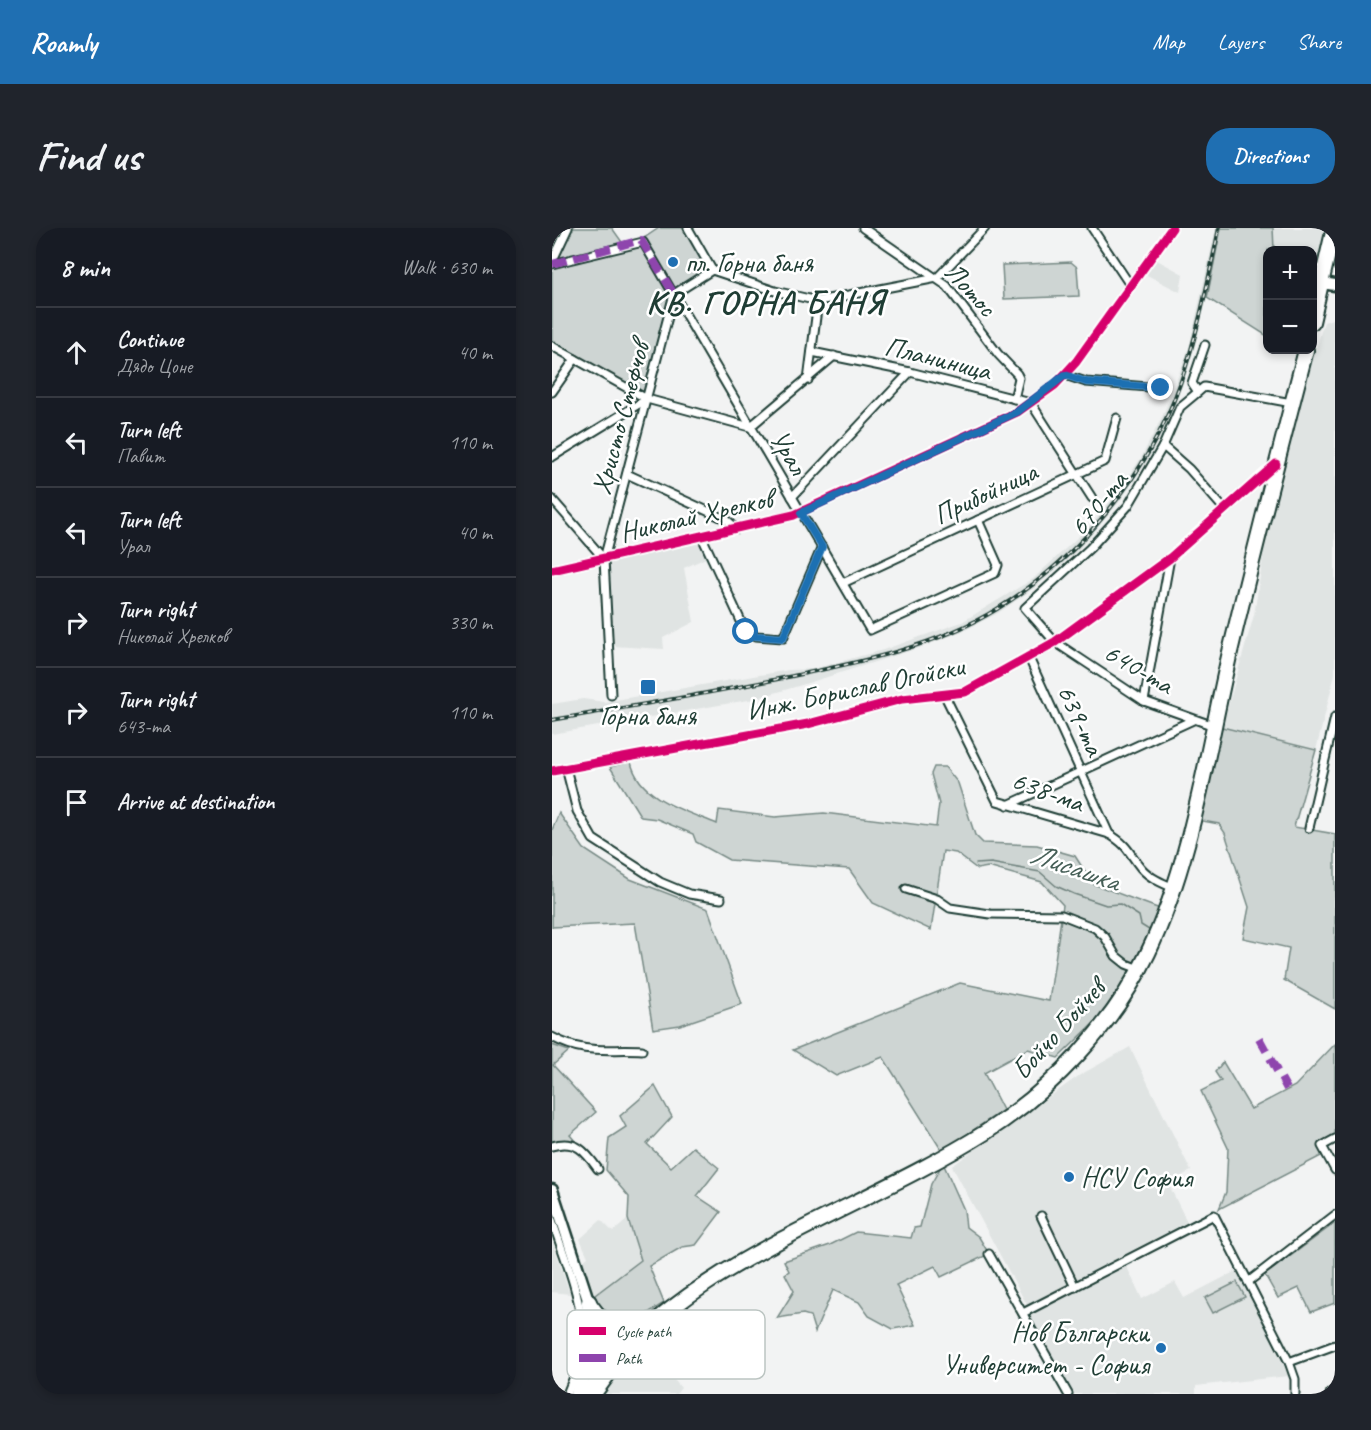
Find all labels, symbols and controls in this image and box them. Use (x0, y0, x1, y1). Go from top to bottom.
text: Roamly (30, 25, 97, 60)
text: Map (1152, 29, 1185, 55)
text: Layers (1218, 29, 1264, 55)
text: Share (1297, 29, 1341, 55)
button: Directions (1206, 128, 1335, 184)
text: Find us (36, 130, 141, 183)
place label: пл. Горна баня (685, 245, 814, 280)
map controls (1263, 246, 1317, 354)
button: + (1263, 246, 1317, 300)
text: 8 min (60, 251, 110, 284)
text: Walk · 630 m (402, 255, 492, 280)
marker: пл. Горна баня (666, 255, 680, 269)
street label: Лотос (938, 255, 1005, 324)
district label: КВ. ГОРНА БАНЯ (646, 280, 889, 323)
button: − (1263, 300, 1317, 354)
text: Continue (117, 326, 183, 354)
street label: Планиница (881, 328, 996, 388)
street label: Христо Стефчов (583, 332, 659, 498)
icon: ahead (60, 336, 93, 369)
text: 40 m (458, 340, 492, 365)
text: Дядо Цоне (117, 354, 192, 379)
route end (1147, 374, 1173, 400)
text: Turn left (117, 416, 181, 444)
street label: Урал (762, 423, 817, 482)
icon: left (60, 426, 93, 459)
text: 110 m (449, 430, 492, 455)
text: Павит (117, 444, 165, 469)
street label: Прибойница (928, 453, 1044, 532)
street label: 670-та (1061, 462, 1136, 543)
street label: Николай Хрелков (616, 479, 782, 550)
text: Turn left (117, 506, 181, 534)
icon: left (60, 516, 93, 549)
text: 40 m (458, 520, 492, 545)
text: Урал (117, 534, 149, 559)
text: Turn right (117, 596, 194, 624)
icon: right (60, 606, 93, 639)
text: 330 m (449, 610, 492, 635)
route start (732, 618, 758, 644)
text: Николай Хрелков (117, 624, 228, 649)
street label: 640-та (1098, 634, 1181, 703)
street label: Инж. Борислав Огойски (743, 647, 969, 728)
marker: Горна баня (639, 678, 657, 696)
street label: 639-та (1049, 679, 1113, 763)
text: Turn right (117, 686, 194, 714)
icon: right (60, 696, 93, 729)
place label: Горна баня (600, 698, 697, 733)
text: 110 m (449, 700, 492, 725)
text: 643-та (117, 714, 170, 739)
street label: 638-ма (1007, 762, 1090, 821)
icon: arrive (60, 786, 93, 819)
text: Arrive at destination (117, 788, 274, 816)
water label: Лисашка (1026, 834, 1128, 901)
street label: Бойчо Бойчев (1004, 968, 1116, 1087)
place label: НСУ София (1081, 1160, 1194, 1195)
marker: НСУ София (1062, 1170, 1076, 1184)
legend (567, 1310, 765, 1379)
place label: Нов Български Университет - София (942, 1315, 1151, 1382)
text: Cycle path (616, 1322, 672, 1342)
marker: Нов Български Университет - София (1154, 1341, 1168, 1355)
text: Path (616, 1349, 643, 1369)

